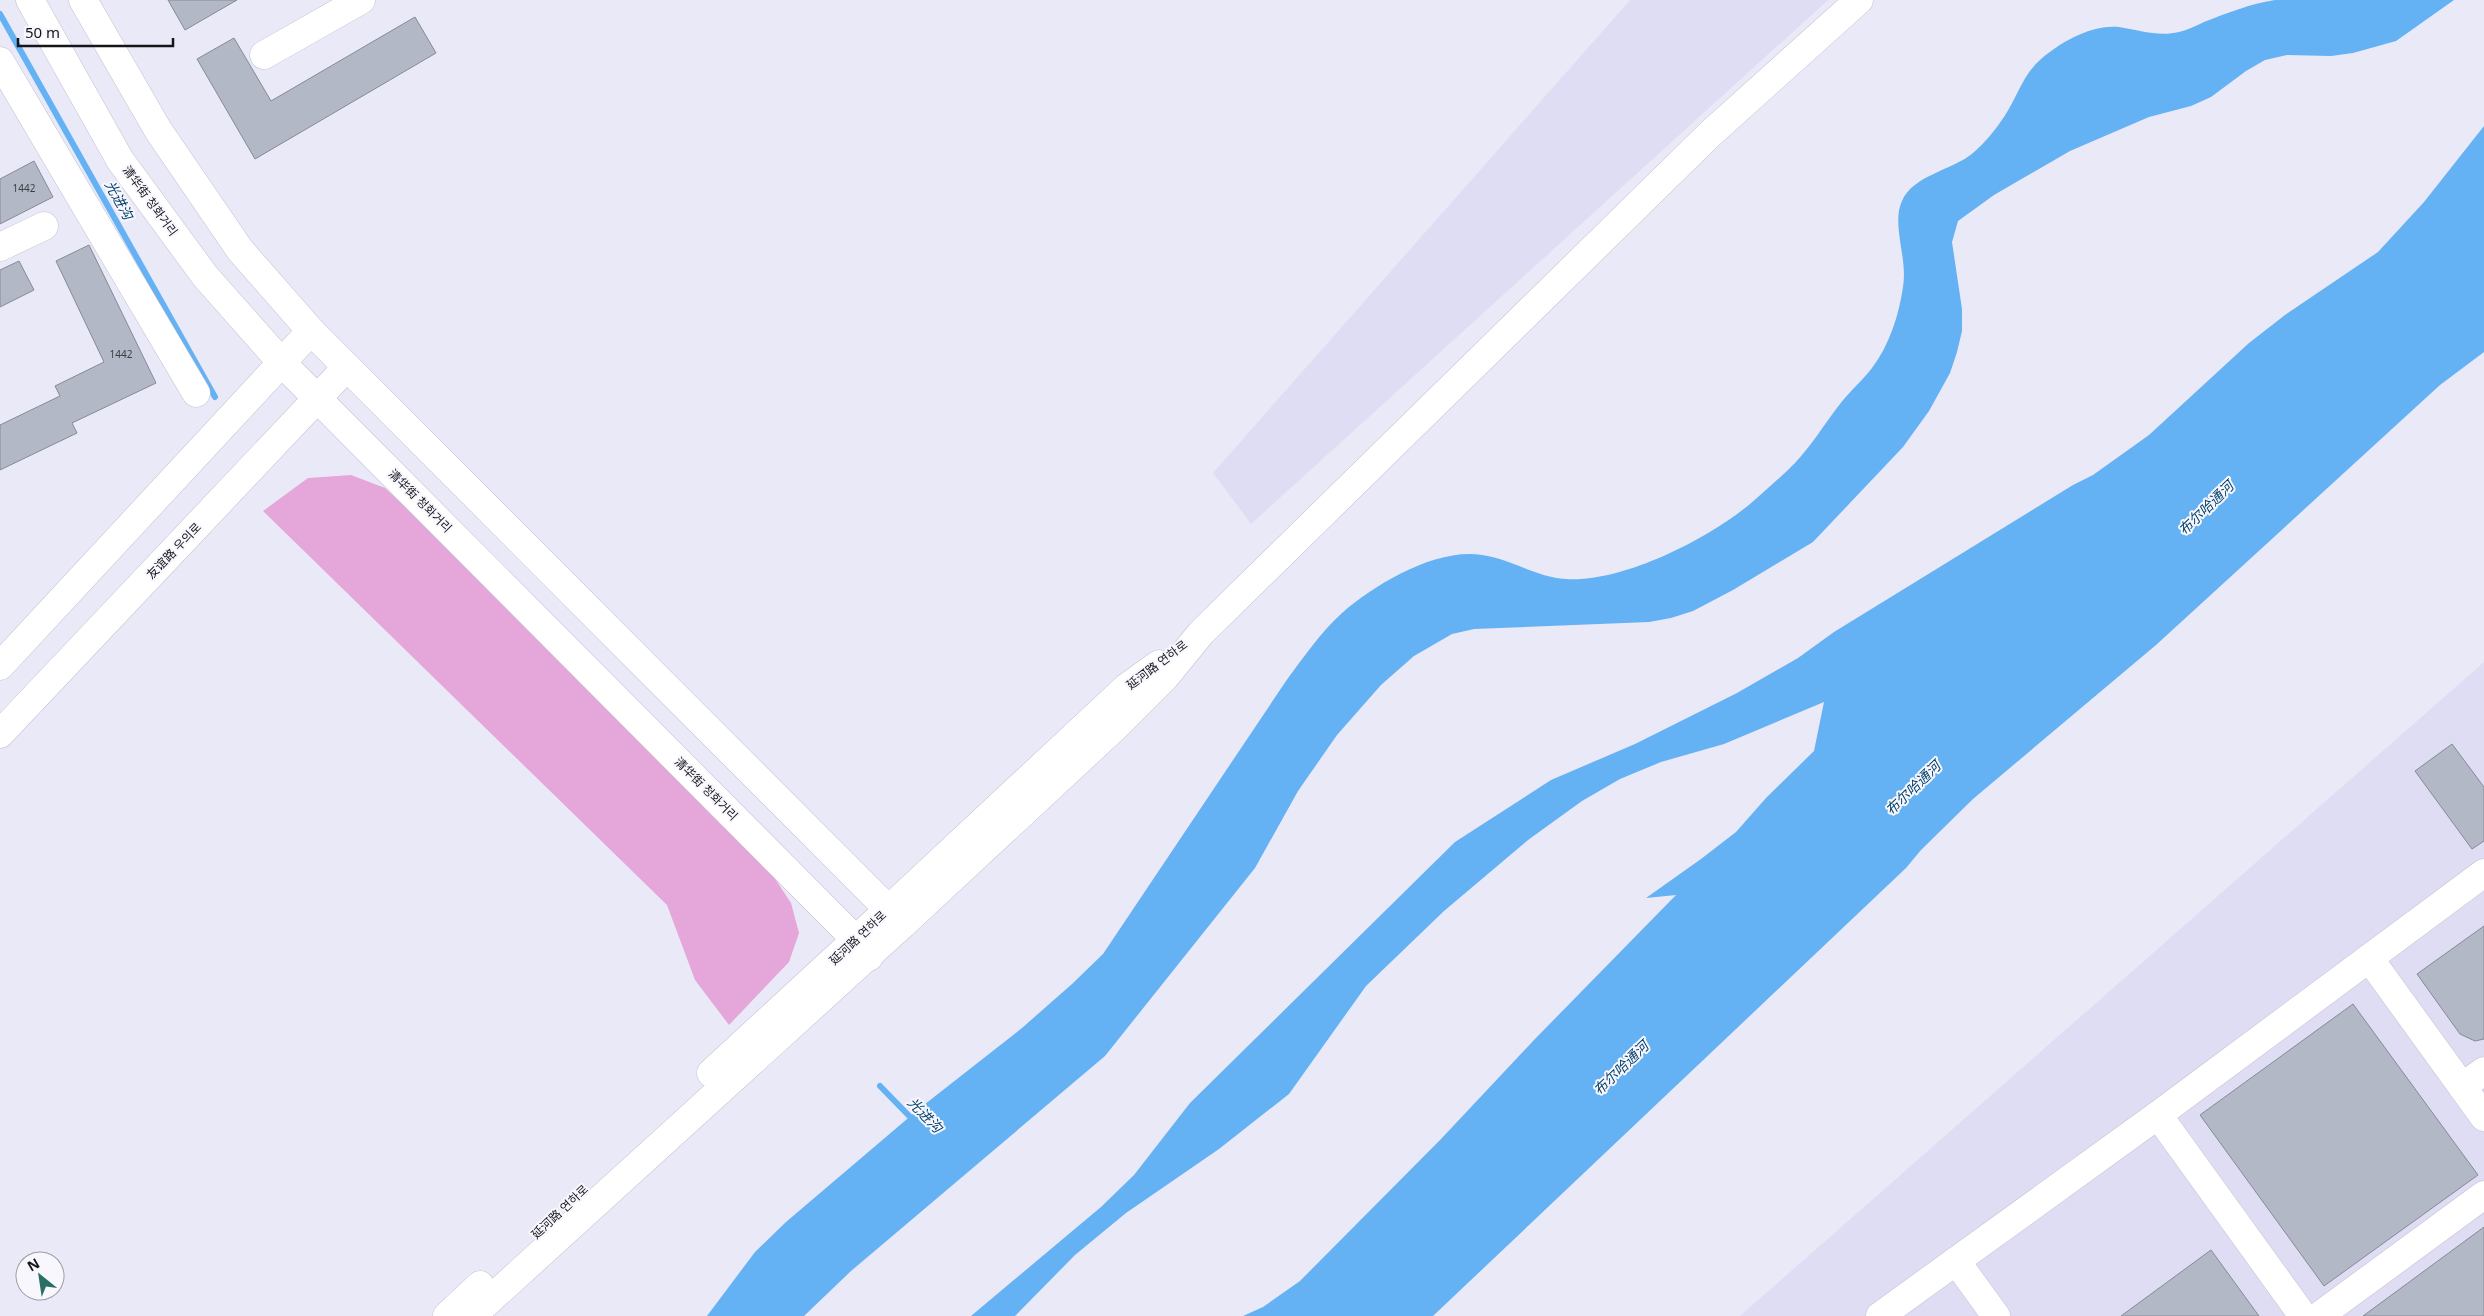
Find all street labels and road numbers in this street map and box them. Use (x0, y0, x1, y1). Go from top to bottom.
street label: 清华街 청화거리 (119, 162, 182, 239)
street label: 清华街 청화거리 (385, 465, 456, 536)
street label: 友谊路 우의로 (142, 519, 205, 583)
street label: 延河路 연하로 (1123, 636, 1191, 693)
street label: 清华街 청화거리 (671, 753, 742, 824)
street label: 延河路 연하로 (825, 907, 890, 968)
street label: 延河路 연하로 (527, 1181, 592, 1242)

